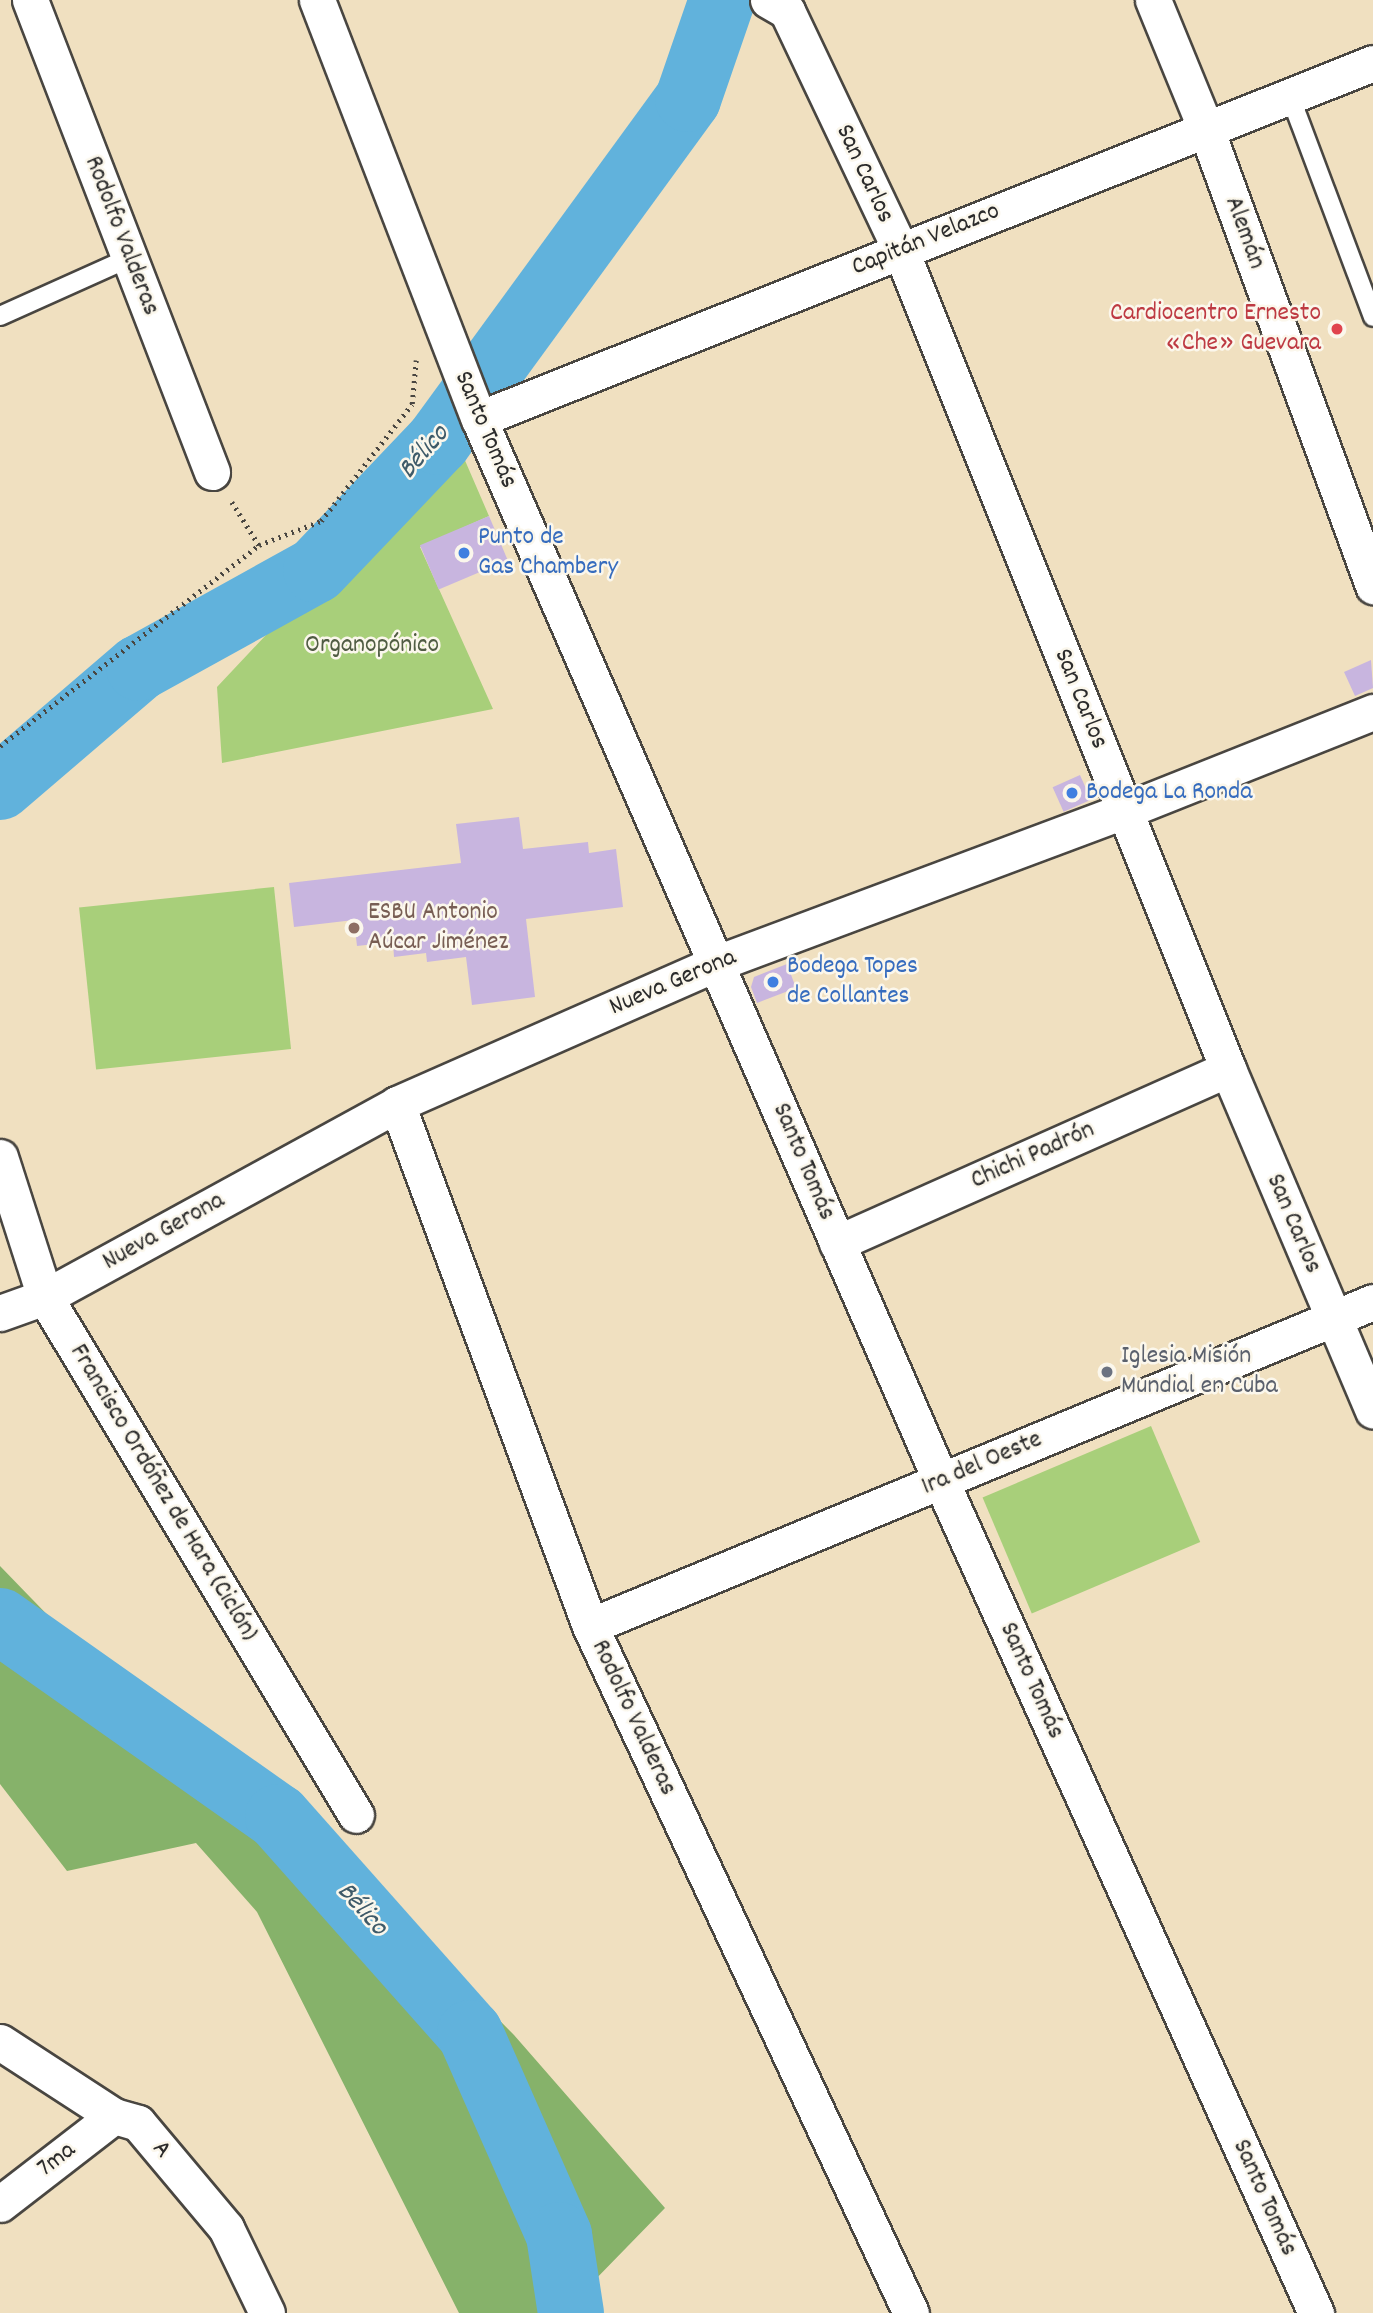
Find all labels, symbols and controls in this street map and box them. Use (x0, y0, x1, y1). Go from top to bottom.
street label: San Carlos (828, 120, 900, 228)
street label: Rodolfo Valderas (76, 152, 166, 320)
street label: Alemán (1217, 193, 1271, 273)
street label: Capitán Velazco (848, 196, 1004, 284)
place label: Cardiocentro Ernesto «Che» Guevara (1110, 298, 1321, 360)
marker: Cardiocentro Ernesto «Che» Guevara (1327, 319, 1347, 339)
street label: Santo Tomás (446, 367, 524, 493)
water label: Bélico (392, 419, 458, 487)
place label: Punto de Gas Chambery (478, 522, 618, 584)
marker: Punto de Gas Chambery (456, 545, 472, 561)
park label: Organopónico (305, 630, 439, 662)
street label: San Carlos (1046, 644, 1114, 754)
place label: Bodega La Ronda (1086, 777, 1252, 809)
marker: Bodega La Ronda (1064, 785, 1080, 801)
place label: ESBU Antonio Aúcar Jiménez (368, 897, 508, 958)
marker: ESBU Antonio Aúcar Jiménez (346, 920, 362, 936)
street label: Nueva Gerona (605, 942, 741, 1024)
place label: Bodega Topes de Collantes (787, 951, 918, 1012)
marker: Bodega Topes de Collantes (765, 974, 781, 990)
street label: Santo Tomás (764, 1099, 842, 1225)
street label: Chichi Padrón (966, 1115, 1100, 1197)
street label: San Carlos (1258, 1170, 1328, 1278)
street label: Nueva Gerona (98, 1186, 230, 1278)
street label: Francisco Ordóñez de Hara (Ciclón) (62, 1339, 264, 1647)
place label: Iglesia Misión Mundial en Cuba (1121, 1341, 1278, 1402)
marker: Iglesia Misión Mundial en Cuba (1099, 1364, 1115, 1380)
street label: 1ra del Oeste (917, 1425, 1047, 1503)
street label: Santo Tomás (991, 1618, 1071, 1744)
street label: Rodolfo Valderas (583, 1635, 683, 1801)
water label: Bélico (328, 1876, 394, 1944)
street label: 7ma (32, 2135, 82, 2185)
street label: A (144, 2135, 178, 2165)
street label: Santo Tomás (1224, 2135, 1304, 2261)

